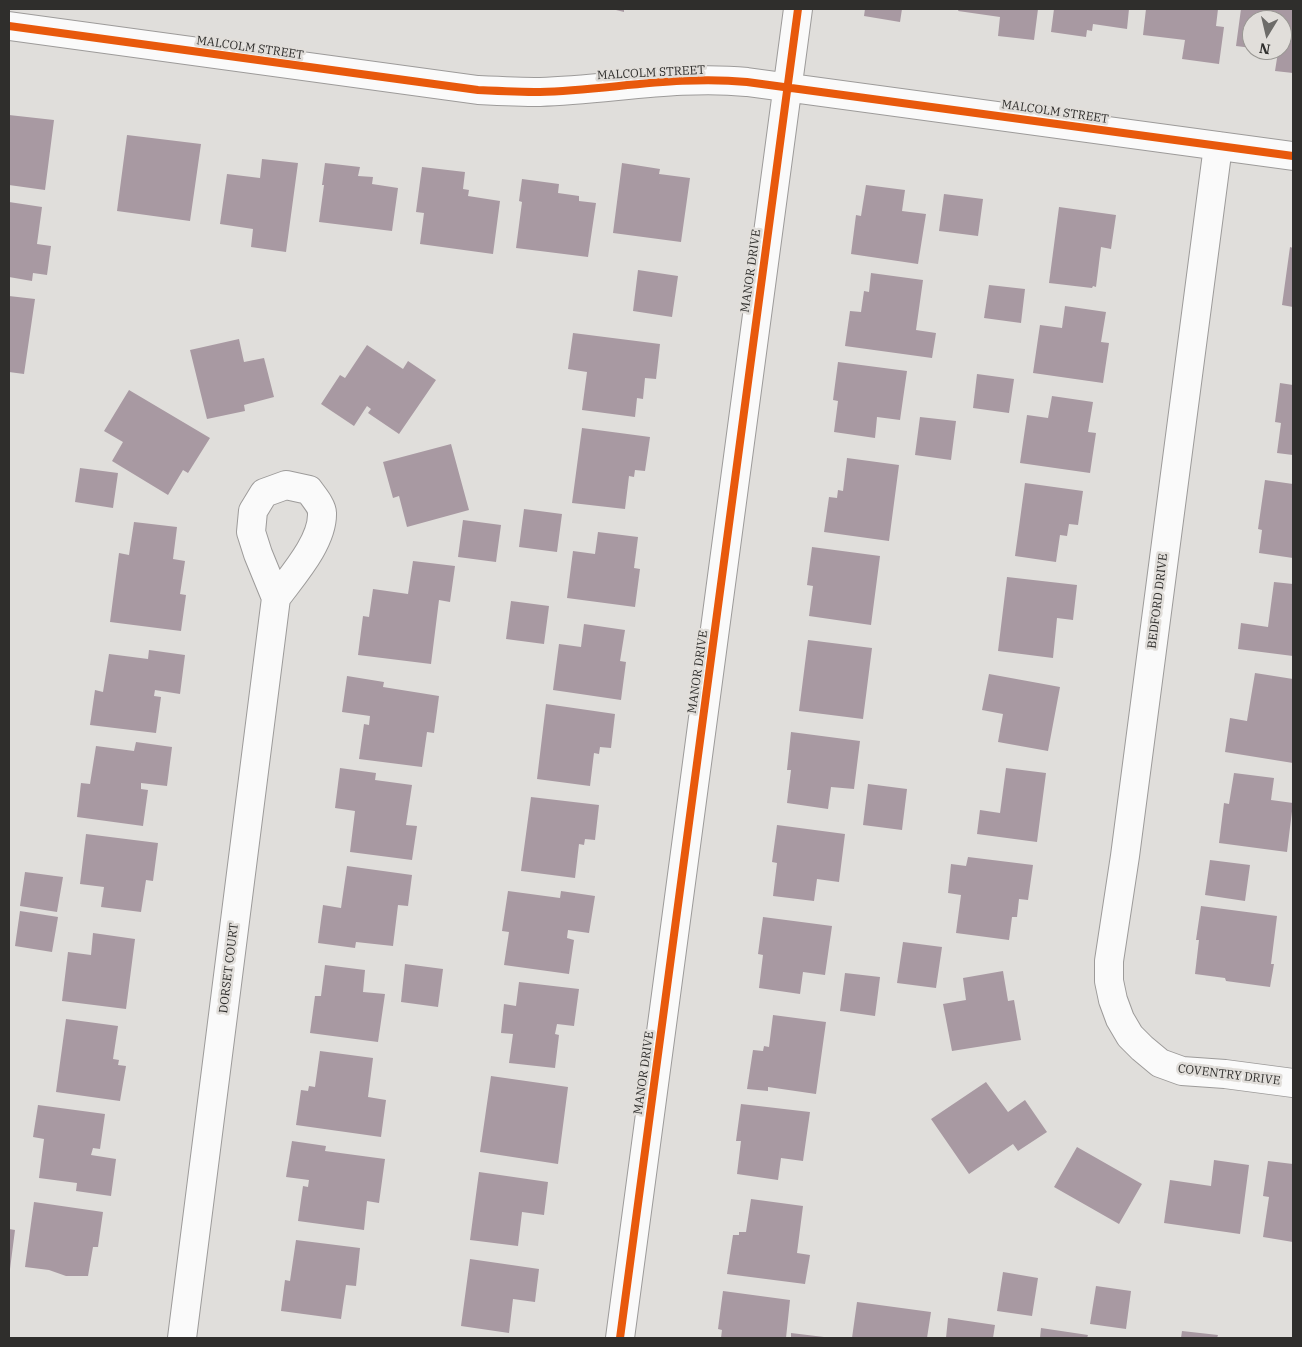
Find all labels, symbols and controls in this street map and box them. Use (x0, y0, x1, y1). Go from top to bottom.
north arrow (1242, 10, 1292, 60)
street label: MALCOLM STREET (195, 33, 305, 63)
text: N (1258, 39, 1272, 59)
street label: MALCOLM STREET (597, 63, 705, 83)
street label: MALCOLM STREET (1000, 97, 1110, 127)
street label: MANOR DRIVE (738, 228, 764, 314)
street label: BEDFORD DRIVE (1145, 553, 1171, 649)
street label: MANOR DRIVE (685, 629, 711, 715)
street label: DORSET COURT (216, 922, 242, 1014)
street label: MANOR DRIVE (631, 1030, 657, 1116)
street label: COVENTRY DRIVE (1177, 1062, 1281, 1088)

